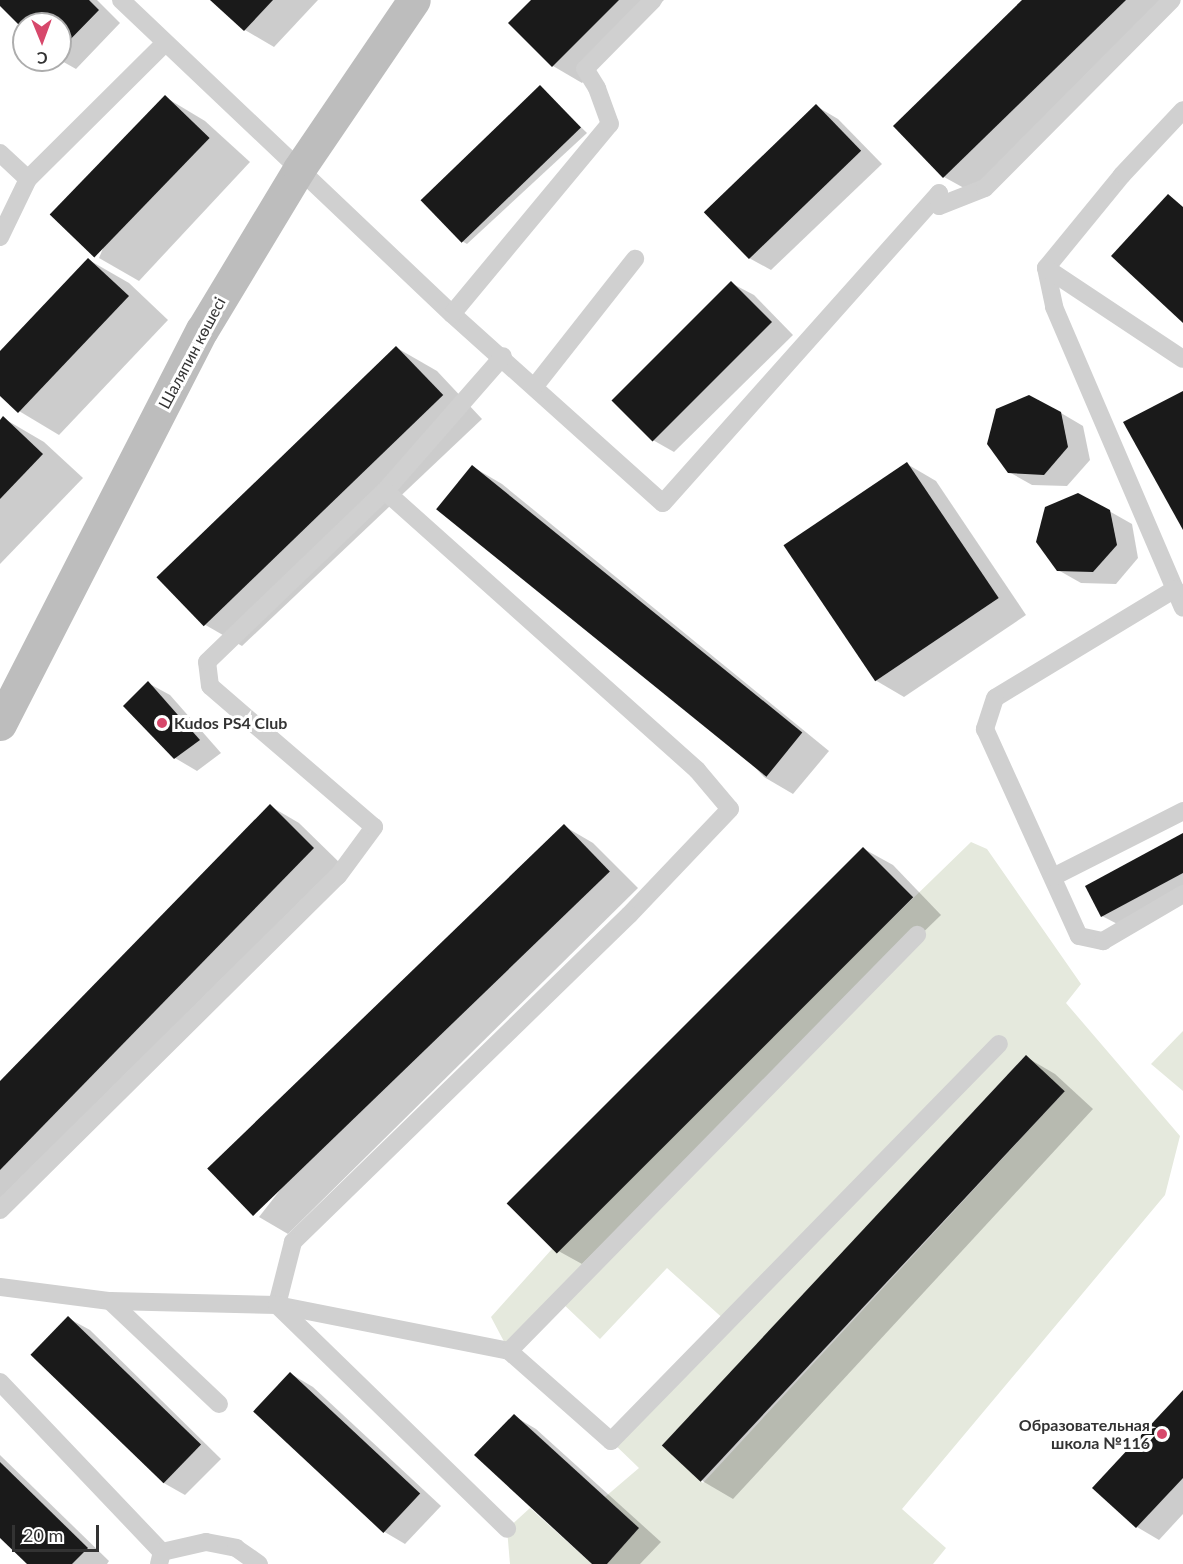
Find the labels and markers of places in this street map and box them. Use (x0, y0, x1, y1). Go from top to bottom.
place label: Kudos PS4 Club (174, 713, 287, 733)
marker: Kudos PS4 Club (155, 716, 169, 730)
place label: Образовательная школа №116 (1019, 1415, 1150, 1453)
marker: Образовательная школа №116 (1155, 1427, 1169, 1441)

